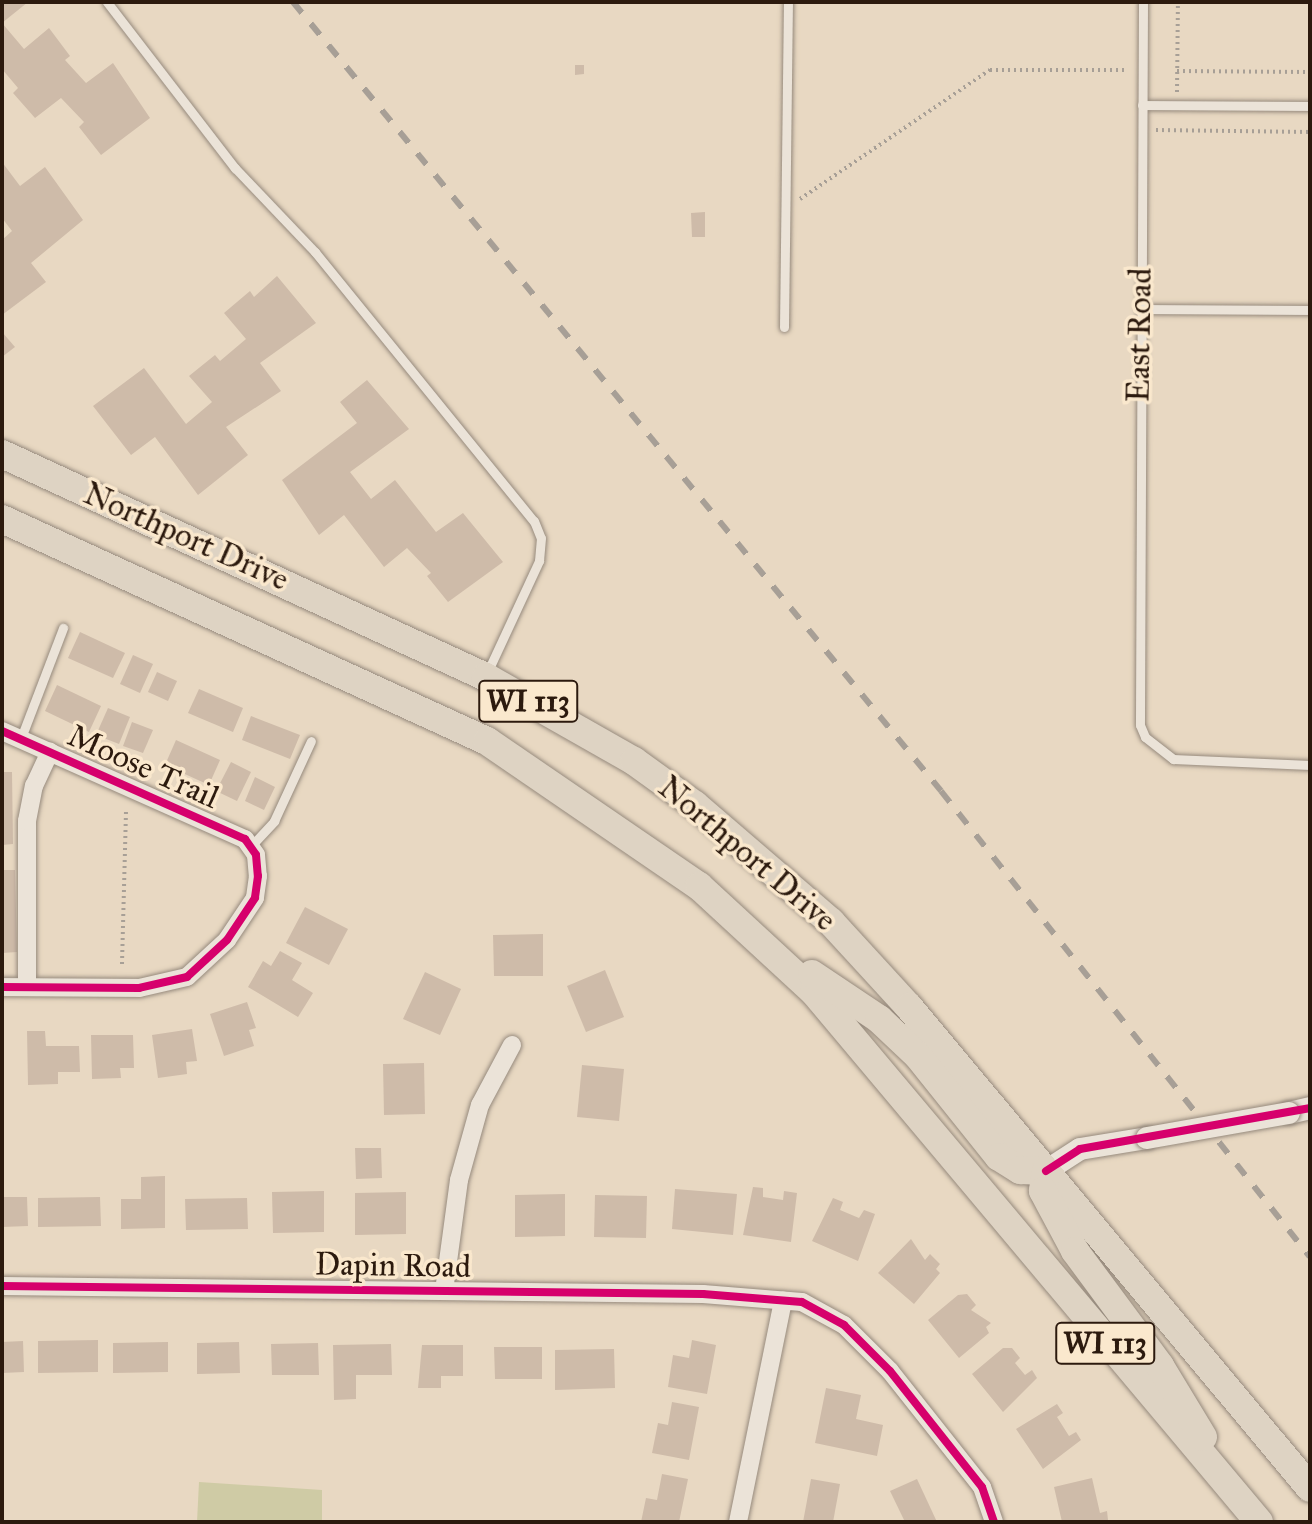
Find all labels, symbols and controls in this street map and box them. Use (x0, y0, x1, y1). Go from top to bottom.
street label: East Road (1120, 267, 1160, 403)
street label: Northport Drive (78, 475, 294, 599)
road number: WI 113 (478, 675, 578, 727)
street label: Moose Trail (61, 717, 225, 817)
street label: Northport Drive (650, 768, 844, 940)
street label: Dapin Road (315, 1245, 471, 1287)
road number: WI 113 (1055, 1317, 1155, 1369)

